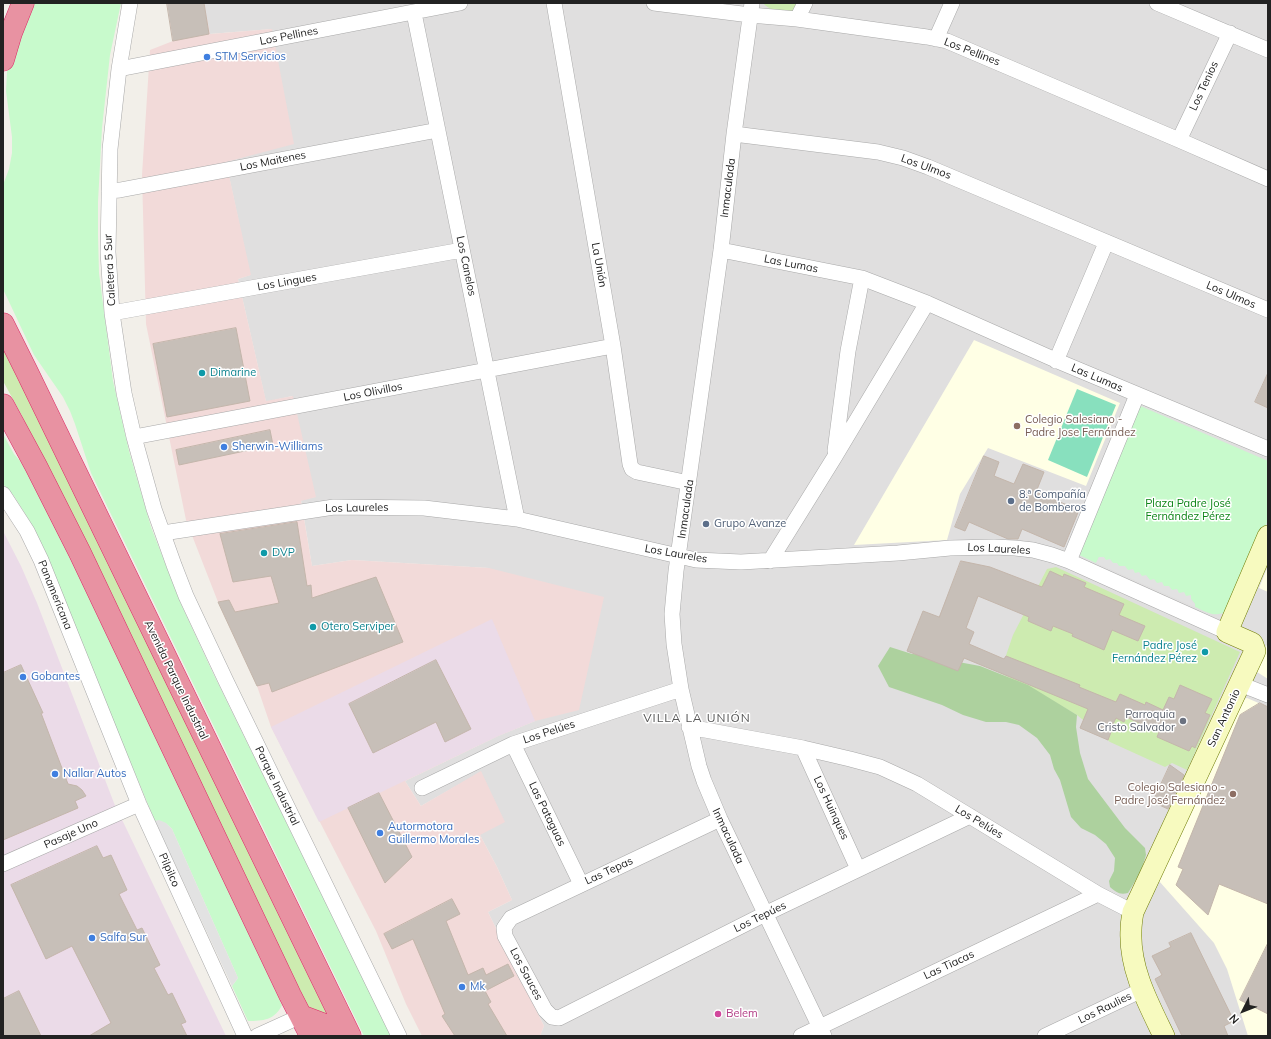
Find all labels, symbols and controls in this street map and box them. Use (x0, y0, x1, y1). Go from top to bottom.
street label: Los Pellines (259, 24, 319, 48)
street label: Los Pellines (942, 35, 1002, 69)
place label: STM Servicios (215, 50, 286, 64)
marker: STM Servicios (202, 52, 212, 62)
street label: Los Tenios (1187, 59, 1221, 113)
street label: Los Maitenes (239, 148, 307, 174)
street label: Los Ulmos (899, 152, 953, 182)
street label: Inmaculada (718, 158, 738, 218)
street label: Caletera 5 Sur (102, 234, 118, 306)
street label: Los Canelos (453, 235, 479, 297)
street label: La Unión (589, 242, 609, 288)
street label: Las Lumas (763, 252, 819, 276)
street label: Los Lingues (256, 270, 318, 294)
street label: Los Ulmos (1204, 279, 1258, 311)
street label: Las Lumas (1069, 361, 1125, 395)
place label: Dimarine (210, 366, 256, 380)
marker: Dimarine (197, 368, 207, 378)
street label: Los Olivillos (342, 380, 404, 404)
place label: Colegio Salesiano - Padre Jose Fernández (1025, 413, 1136, 439)
marker: Colegio Salesiano - Padre Jose Fernández (1012, 421, 1022, 431)
place label: Sherwin-Williams (232, 440, 323, 454)
marker: Sherwin-Williams (219, 442, 229, 452)
street label: Inmaculada (675, 478, 697, 540)
place label: 8.ª Compañía de Bomberos (1019, 488, 1086, 514)
marker: 8.ª Compañía de Bomberos (1006, 496, 1016, 506)
park label: Plaza Padre José Fernández Pérez (1145, 497, 1231, 523)
street label: Los Laureles (325, 501, 389, 515)
place label: Grupo Avanze (714, 517, 786, 531)
marker: Grupo Avanze (701, 519, 711, 529)
street label: Los Laureles (967, 541, 1031, 557)
street label: Los Laureles (644, 542, 708, 566)
place label: DVP (272, 546, 295, 560)
marker: DVP (259, 548, 269, 558)
street label: Panamericana (35, 558, 75, 632)
street label: Avenida Parque Industrial (141, 618, 211, 742)
place label: Otero Serviper (321, 620, 395, 634)
marker: Otero Serviper (308, 622, 318, 632)
place label: Padre José Fernández Pérez (1112, 639, 1197, 665)
marker: Padre José Fernández Pérez (1200, 647, 1210, 657)
place label: Gobantes (31, 670, 80, 684)
marker: Gobantes (18, 672, 28, 682)
street label: San Antonio (1205, 687, 1243, 749)
place label: Parroquia Cristo Salvador (1097, 708, 1175, 734)
district label: VILLA LA UNIÓN (643, 711, 751, 725)
marker: Parroquia Cristo Salvador (1178, 716, 1188, 726)
street label: Los Pelúes (521, 717, 577, 747)
street label: Parque Industrial (252, 744, 302, 828)
place label: Nallar Autos (63, 767, 126, 781)
marker: Nallar Autos (50, 769, 60, 779)
street label: Los Huinques (810, 774, 852, 842)
street label: Las Pataguas (526, 780, 568, 848)
place label: Colegio Salesiano - Padre José Fernández (1114, 781, 1225, 807)
marker: Colegio Salesiano - Padre José Fernández (1228, 789, 1238, 799)
street label: Los Pelúes (953, 802, 1005, 842)
street label: Inmaculada (709, 806, 747, 866)
street label: Pasaje Uno (42, 816, 100, 852)
place label: Autormotora Guillermo Morales (388, 820, 479, 846)
marker: Autormotora Guillermo Morales (375, 828, 385, 838)
street label: Pilpilco (156, 851, 182, 889)
street label: Las Tepas (583, 854, 635, 888)
street label: Los Tepúes (732, 899, 788, 935)
place label: Salfa Sur (100, 931, 146, 945)
marker: Salfa Sur (87, 933, 97, 943)
street label: Los Sauces (507, 946, 545, 1002)
street label: Las Tiacas (922, 948, 976, 982)
place label: Mk (470, 980, 485, 994)
marker: Mk (457, 982, 467, 992)
street label: Los Raulies (1076, 989, 1134, 1027)
north arrow (1223, 991, 1263, 1031)
place label: Belem (726, 1007, 758, 1021)
marker: Belem (713, 1009, 723, 1019)
text: N (1226, 1011, 1242, 1027)

